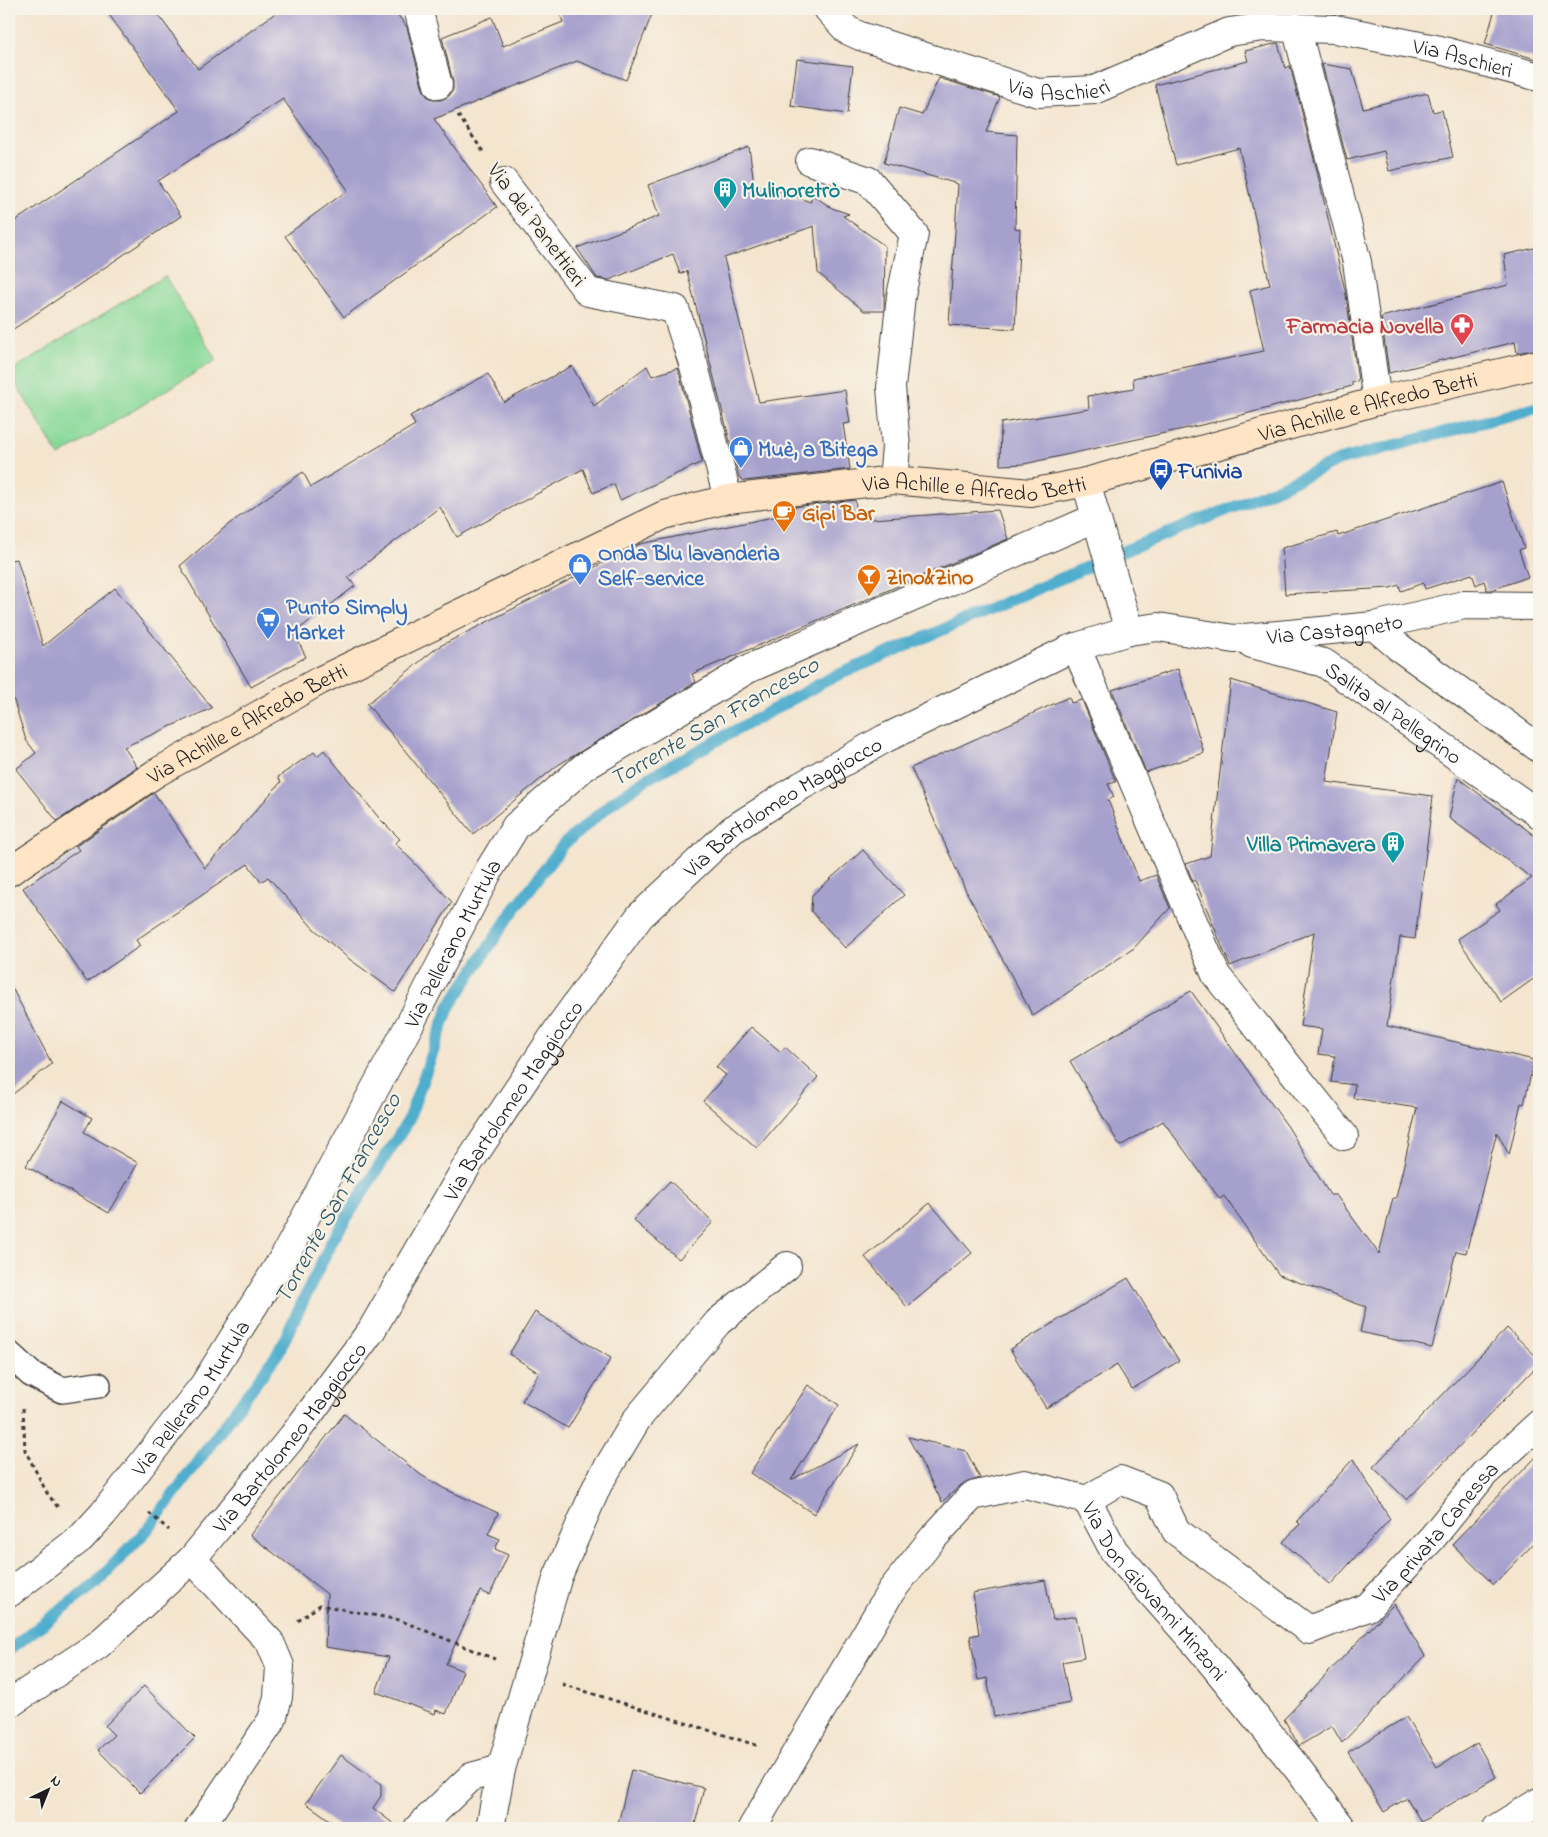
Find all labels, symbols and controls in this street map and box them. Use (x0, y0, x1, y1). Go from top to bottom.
street label: Via Aschieri (1409, 32, 1516, 88)
street label: Via Aschieri (1002, 71, 1116, 112)
street label: Via dei Panettieri (478, 156, 593, 294)
building icon: Mulinoretrò (712, 176, 738, 210)
place label: Mulinoretrò (742, 176, 840, 208)
place label: Farmacia Novella (1285, 312, 1444, 344)
pharmacy icon: Farmacia Novella (1449, 312, 1475, 346)
street label: Via Achille e Alfredo Betti (1254, 366, 1481, 452)
shop icon: Muè, a Bitega (728, 435, 754, 469)
place label: Muè, a Bitega (758, 435, 878, 468)
bus stop icon: Funivia (1148, 457, 1174, 491)
place label: Funivia (1177, 457, 1242, 489)
street label: Via Achille e Alfredo Betti (860, 467, 1089, 513)
cafe icon: Gipi Bar (771, 499, 797, 533)
place label: Gipi Bar (802, 499, 876, 531)
place label: Onda Blu lavanderia Self-service (598, 539, 780, 596)
shop icon: Onda Blu lavanderia Self-service (567, 552, 593, 586)
bar icon: Zino&Zino (856, 563, 882, 597)
place label: Zino&Zino (886, 563, 974, 595)
place label: Punto Simply Market (286, 593, 408, 650)
supermarket icon: Punto Simply Market (255, 606, 281, 640)
street label: Via Castagneto (1264, 607, 1407, 655)
water label: Torrente San Francesco (604, 648, 828, 797)
street label: Salita al Pellegrino (1317, 655, 1467, 774)
street label: Via Achille e Alfredo Betti (141, 657, 353, 794)
street label: Via Bartolomeo Maggiocco (677, 730, 889, 887)
place label: Villa Primavera (1246, 830, 1376, 862)
building icon: Villa Primavera (1380, 830, 1406, 864)
street label: Via Pellerano Murtula (397, 854, 511, 1035)
street label: Via Bartolomeo Maggiocco (436, 995, 593, 1209)
water label: Torrente San Francesco (267, 1086, 413, 1311)
street label: Via Pellerano Murtula (125, 1314, 260, 1485)
street label: Via Bartolomeo Maggiocco (206, 1337, 376, 1542)
street label: Via privata Canessa (1365, 1455, 1507, 1613)
street label: Via Don Giovanni Minzoni (1071, 1496, 1233, 1689)
north arrow (22, 1764, 72, 1814)
text: N (45, 1771, 66, 1792)

